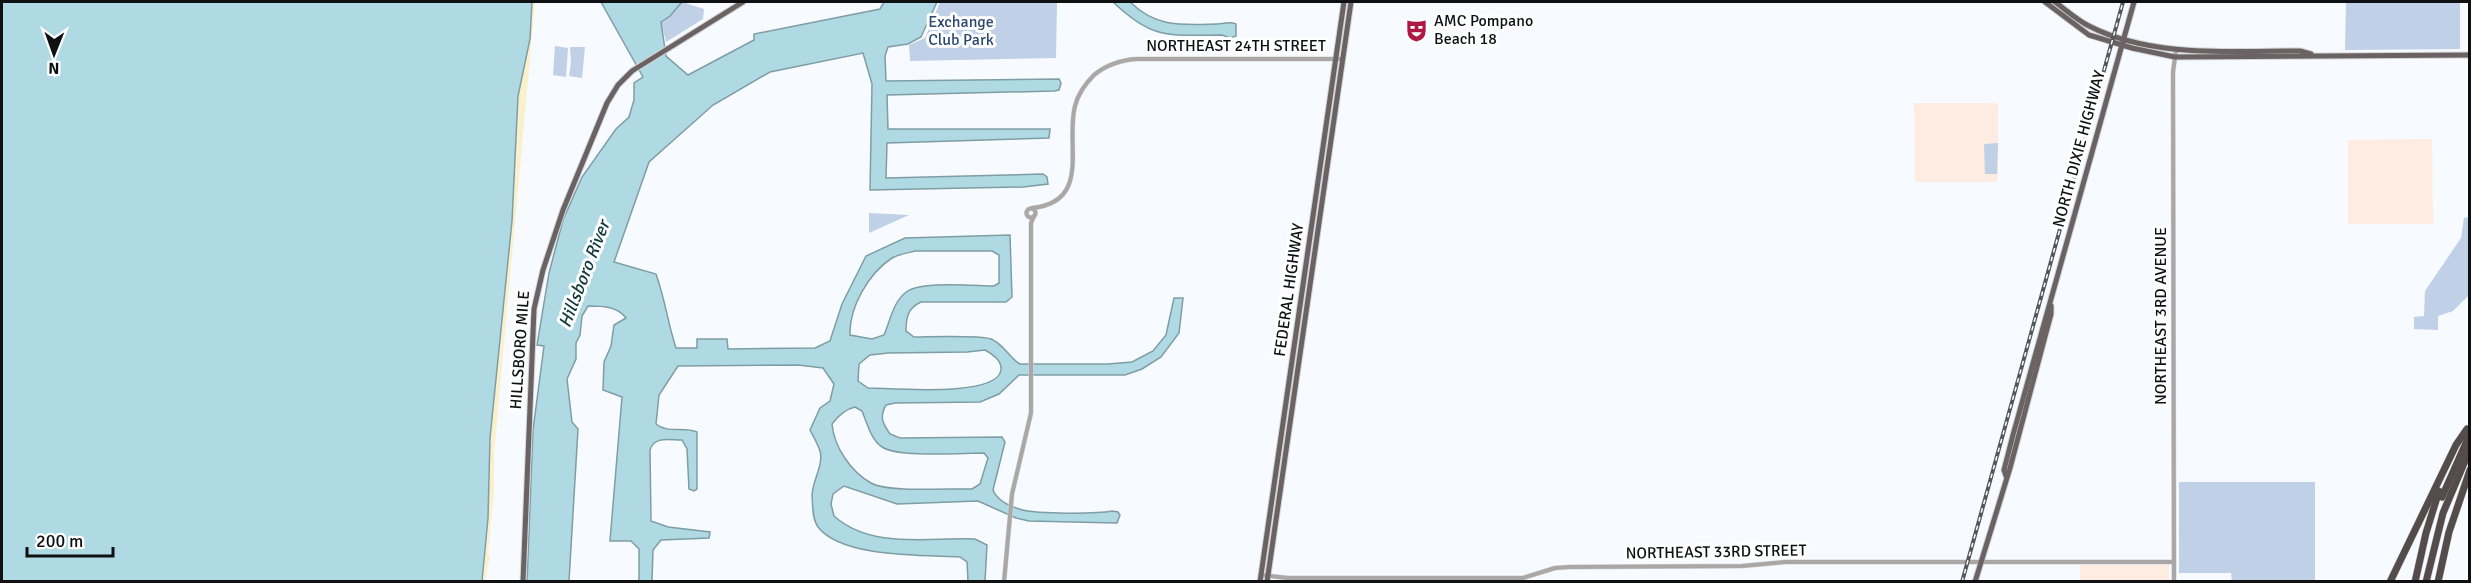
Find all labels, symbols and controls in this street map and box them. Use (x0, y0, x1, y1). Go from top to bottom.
place label: AMC Pompano Beach 18 (1434, 11, 1533, 49)
park label: Exchange Club Park (928, 12, 994, 50)
theatre icon: AMC Pompano Beach 18 (1403, 17, 1429, 43)
north arrow (24, 24, 84, 84)
street label: NORTHEAST 24TH STREET (1146, 36, 1326, 56)
text: N (48, 58, 59, 78)
street label: NORTH DIXIE HIGHWAY (2048, 68, 2110, 230)
water label: Hillsboro River (554, 215, 615, 331)
street label: FEDERAL HIGHWAY (1270, 222, 1308, 358)
street label: NORTHEAST 3RD AVENUE (2151, 227, 2171, 405)
street label: HILLSBORO MILE (506, 290, 534, 410)
scale bar (27, 520, 112, 558)
text: 200 m (36, 530, 83, 552)
street label: NORTHEAST 33RD STREET (1625, 540, 1807, 564)

